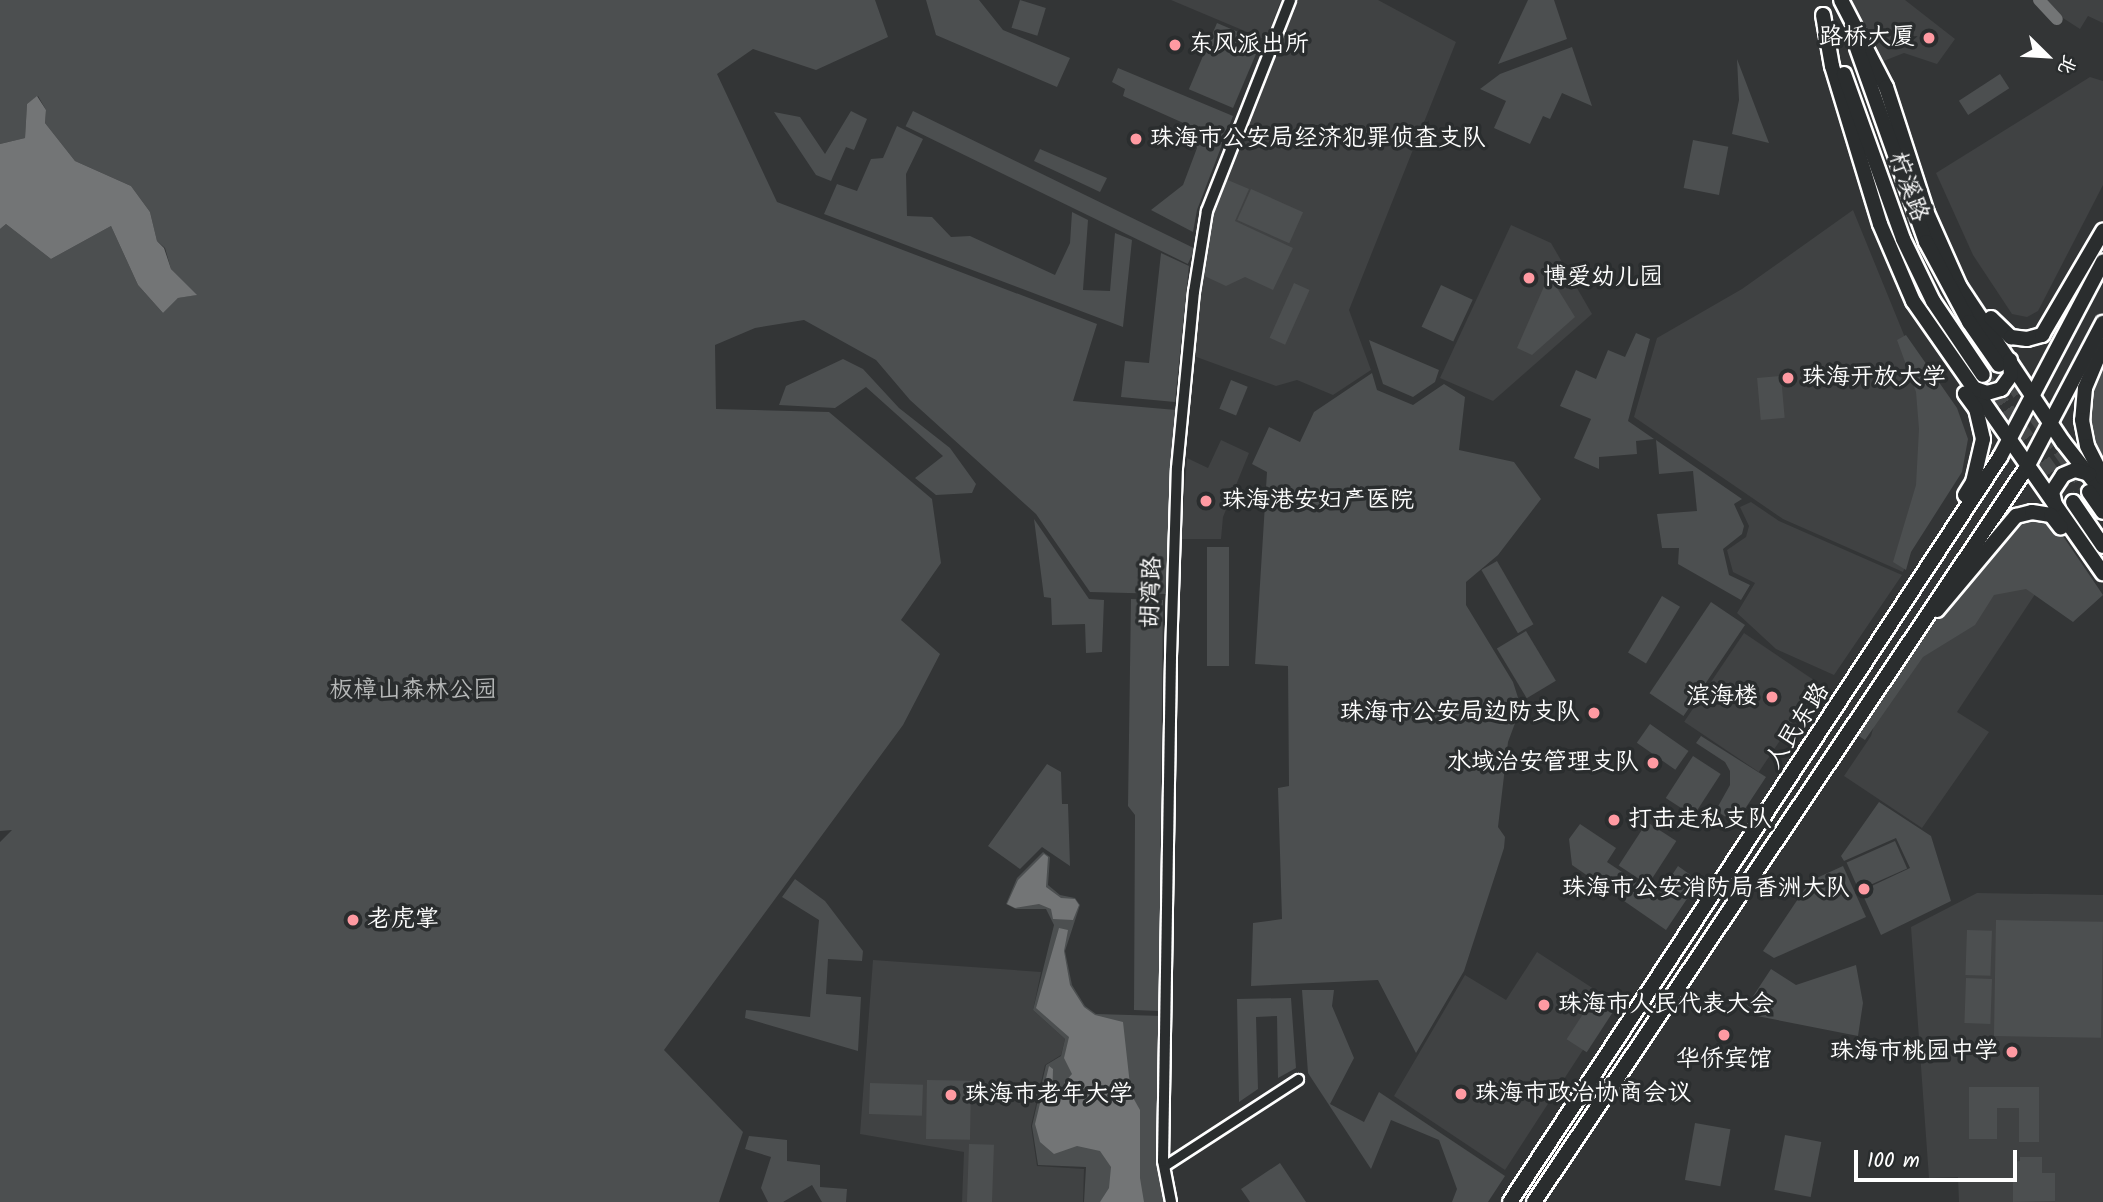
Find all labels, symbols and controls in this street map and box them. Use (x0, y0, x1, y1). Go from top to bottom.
north arrow (2012, 21, 2082, 91)
place label: 路桥大厦 (1819, 24, 1915, 52)
marker: 路桥大厦 (1921, 30, 1937, 46)
place label: 东风派出所 (1189, 31, 1309, 59)
marker: 东风派出所 (1167, 37, 1183, 53)
text: 北 (2049, 50, 2084, 79)
place label: 珠海市公安局经济犯罪侦查支队 (1150, 125, 1486, 153)
marker: 珠海市公安局经济犯罪侦查支队 (1128, 131, 1144, 147)
street label: 柠溪路 (1882, 148, 1934, 226)
place label: 博爱幼儿园 (1543, 264, 1663, 292)
marker: 博爱幼儿园 (1521, 270, 1537, 286)
place label: 珠海开放大学 (1802, 364, 1946, 392)
marker: 珠海开放大学 (1780, 370, 1796, 386)
place label: 珠海港安妇产医院 (1222, 487, 1414, 515)
marker: 珠海港安妇产医院 (1196, 491, 1216, 511)
street label: 胡湾路 (1136, 556, 1168, 628)
park label: 板樟山森林公园 (329, 677, 497, 705)
street label: 人民东路 (1760, 678, 1836, 774)
place label: 滨海楼 (1686, 683, 1758, 711)
marker: 滨海楼 (1764, 689, 1780, 705)
place label: 珠海市公安局边防支队 (1340, 699, 1580, 727)
marker: 珠海市公安局边防支队 (1586, 705, 1602, 721)
place label: 水域治安管理支队 (1447, 749, 1639, 777)
marker: 水域治安管理支队 (1645, 755, 1661, 771)
place label: 打击走私支队 (1628, 806, 1772, 834)
marker: 打击走私支队 (1606, 812, 1622, 828)
place label: 珠海市公安消防局香洲大队 (1562, 875, 1850, 903)
marker: 珠海市公安消防局香洲大队 (1856, 881, 1872, 897)
place label: 老虎掌 (367, 906, 439, 934)
marker: 老虎掌 (345, 912, 361, 928)
place label: 珠海市人民代表大会 (1558, 991, 1774, 1019)
marker: 珠海市人民代表大会 (1536, 997, 1552, 1013)
marker: 华侨宾馆 (1716, 1027, 1732, 1043)
place label: 珠海市桃园中学 (1830, 1038, 1998, 1066)
marker: 珠海市桃园中学 (2004, 1044, 2020, 1060)
place label: 华侨宾馆 (1676, 1046, 1772, 1074)
place label: 珠海市政治协商会议 (1475, 1080, 1691, 1108)
place label: 珠海市老年大学 (965, 1081, 1133, 1109)
marker: 珠海市政治协商会议 (1453, 1086, 1469, 1102)
marker: 珠海市老年大学 (943, 1087, 959, 1103)
scale bar (1858, 1136, 2021, 1180)
text: 100 m (1867, 1145, 1920, 1178)

